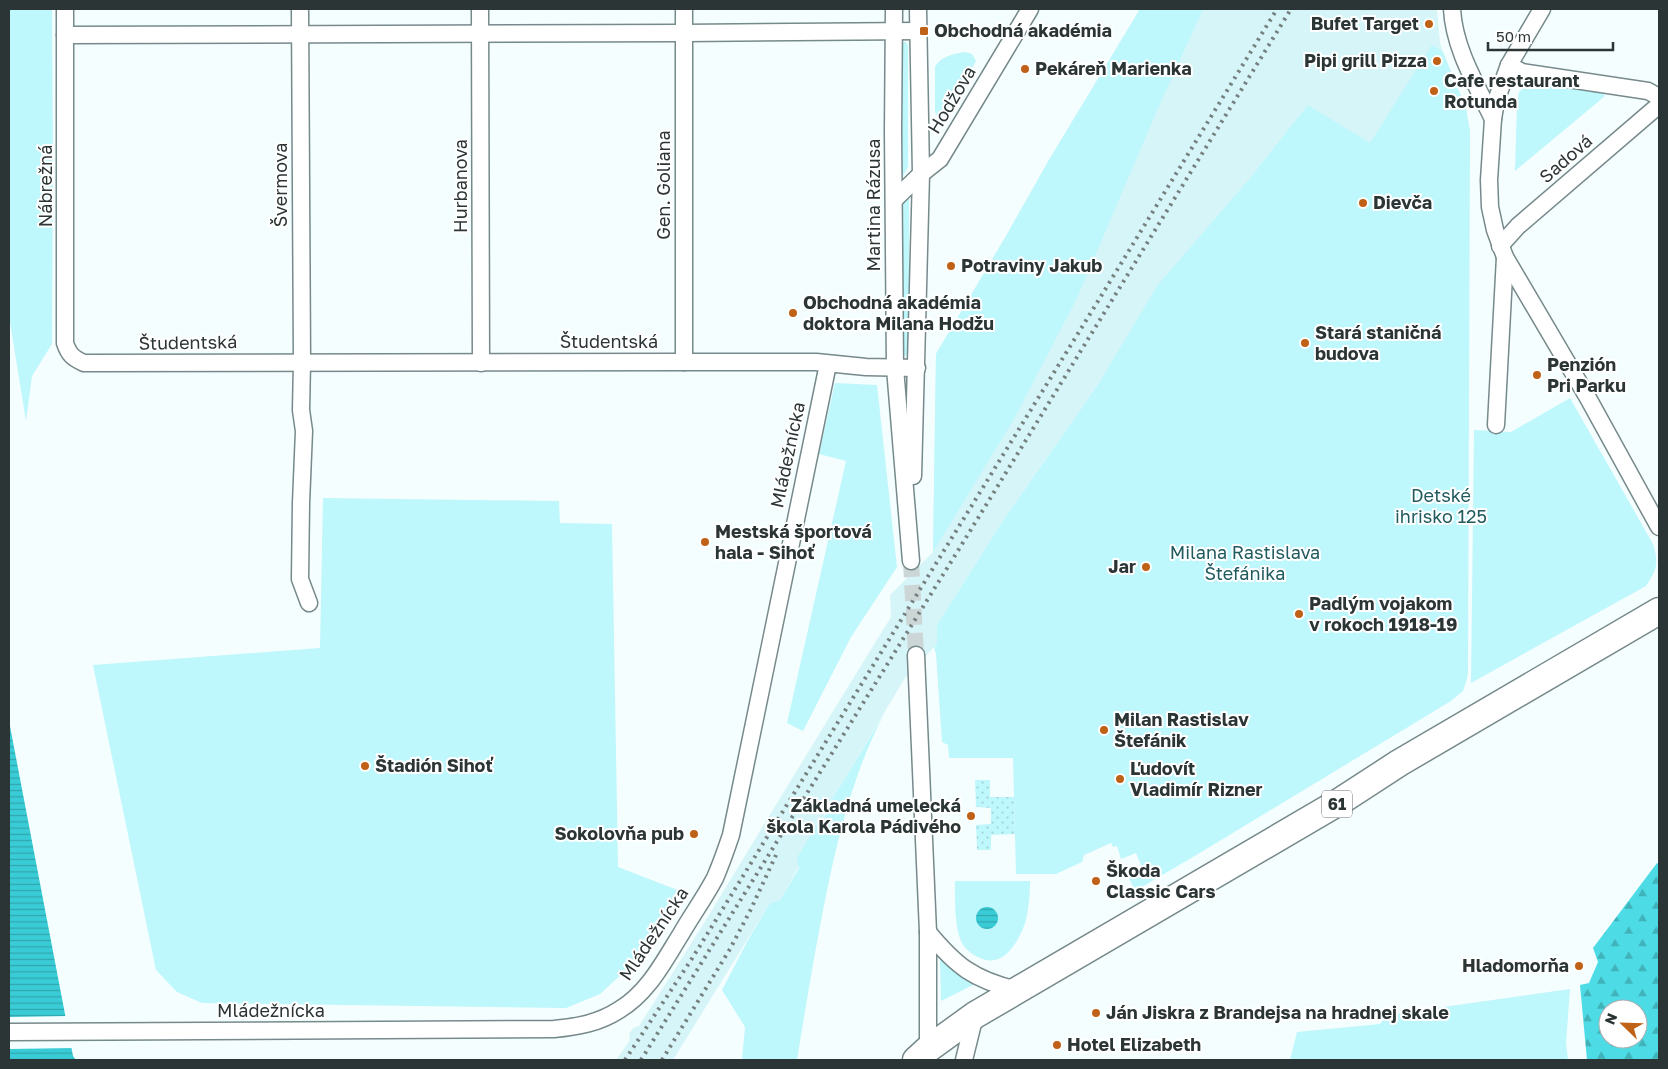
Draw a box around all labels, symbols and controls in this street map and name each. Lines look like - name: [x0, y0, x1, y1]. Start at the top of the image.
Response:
- place label: Bufet Target: [1311, 12, 1419, 34]
- marker: Bufet Target: [1423, 18, 1435, 30]
- place label: Obchodná akadémia: [934, 19, 1112, 41]
- scale bar: [1488, 20, 1613, 52]
- marker: Obchodná akadémia: [918, 25, 930, 37]
- text: 50 m: [1496, 27, 1531, 45]
- place label: Pipi grill Pizza: [1304, 49, 1427, 71]
- marker: Pipi grill Pizza: [1431, 55, 1443, 67]
- place label: Pekáreň Marienka: [1035, 57, 1192, 79]
- street label: Hodžova: [922, 62, 980, 137]
- marker: Pekáreň Marienka: [1019, 63, 1031, 75]
- place label: Cafe restaurant Rotunda: [1444, 69, 1580, 112]
- marker: Cafe restaurant Rotunda: [1428, 85, 1440, 97]
- street label: Sadová: [1534, 129, 1596, 187]
- street label: Gen. Goliana: [652, 130, 674, 240]
- street label: Hurbanova: [449, 139, 471, 233]
- street label: Martina Rázusa: [862, 139, 884, 271]
- street label: Švermova: [269, 143, 291, 227]
- street label: Nábrežná: [34, 145, 56, 227]
- place label: Dievča: [1373, 191, 1432, 213]
- marker: Dievča: [1357, 197, 1369, 209]
- place label: Potraviny Jakub: [961, 254, 1102, 276]
- marker: Potraviny Jakub: [945, 260, 957, 272]
- place label: Obchodná akadémia doktora Milana Hodžu: [803, 291, 994, 334]
- marker: Obchodná akadémia doktora Milana Hodžu: [787, 307, 799, 319]
- place label: Stará staničná budova: [1315, 321, 1441, 364]
- street label: Študentská: [139, 330, 237, 354]
- street label: Študentská: [560, 330, 658, 352]
- marker: Stará staničná budova: [1299, 337, 1311, 349]
- place label: Penzión Pri Parku: [1547, 353, 1626, 396]
- marker: Penzión Pri Parku: [1531, 369, 1543, 381]
- street label: Mládežnícka: [765, 400, 809, 510]
- park label: Detské ihrisko 125: [1395, 484, 1487, 527]
- place label: Mestská športová hala - Sihoť: [715, 520, 872, 563]
- marker: Mestská športová hala - Sihoť: [699, 536, 711, 548]
- park label: Milana Rastislava Štefánika: [1170, 541, 1320, 584]
- place label: Jar: [1108, 555, 1136, 577]
- marker: Jar: [1140, 561, 1152, 573]
- place label: Padlým vojakom v rokoch 1918-19: [1309, 592, 1458, 635]
- marker: Padlým vojakom v rokoch 1918-19: [1293, 608, 1305, 620]
- place label: Milan Rastislav Štefánik: [1114, 708, 1249, 751]
- marker: Milan Rastislav Štefánik: [1098, 724, 1110, 736]
- place label: Štadión Sihoť: [375, 754, 493, 776]
- place label: Ľudovít Vladimír Rizner: [1130, 757, 1263, 800]
- marker: Štadión Sihoť: [359, 760, 371, 772]
- marker: Ľudovít Vladimír Rizner: [1114, 773, 1126, 785]
- road number: 61: [1322, 791, 1352, 818]
- place label: Základná umelecká škola Karola Pádivého: [766, 794, 961, 837]
- marker: Základná umelecká škola Karola Pádivého: [965, 810, 977, 822]
- place label: Sokolovňa pub: [554, 822, 684, 844]
- marker: Sokolovňa pub: [688, 828, 700, 840]
- place label: Škoda Classic Cars: [1106, 859, 1216, 902]
- marker: Škoda Classic Cars: [1090, 875, 1102, 887]
- street label: Mládežnícka: [614, 883, 692, 984]
- place label: Hladomorňa: [1462, 954, 1569, 976]
- marker: Hladomorňa: [1573, 960, 1585, 972]
- street label: Mládežnícka: [217, 999, 325, 1021]
- north arrow: [1598, 999, 1648, 1049]
- place label: Ján Jiskra z Brandejsa na hradnej skale: [1106, 1001, 1449, 1023]
- marker: Ján Jiskra z Brandejsa na hradnej skale: [1090, 1007, 1102, 1019]
- text: N: [1601, 1011, 1620, 1027]
- place label: Hotel Elizabeth: [1067, 1033, 1201, 1055]
- marker: Hotel Elizabeth: [1051, 1039, 1063, 1051]

